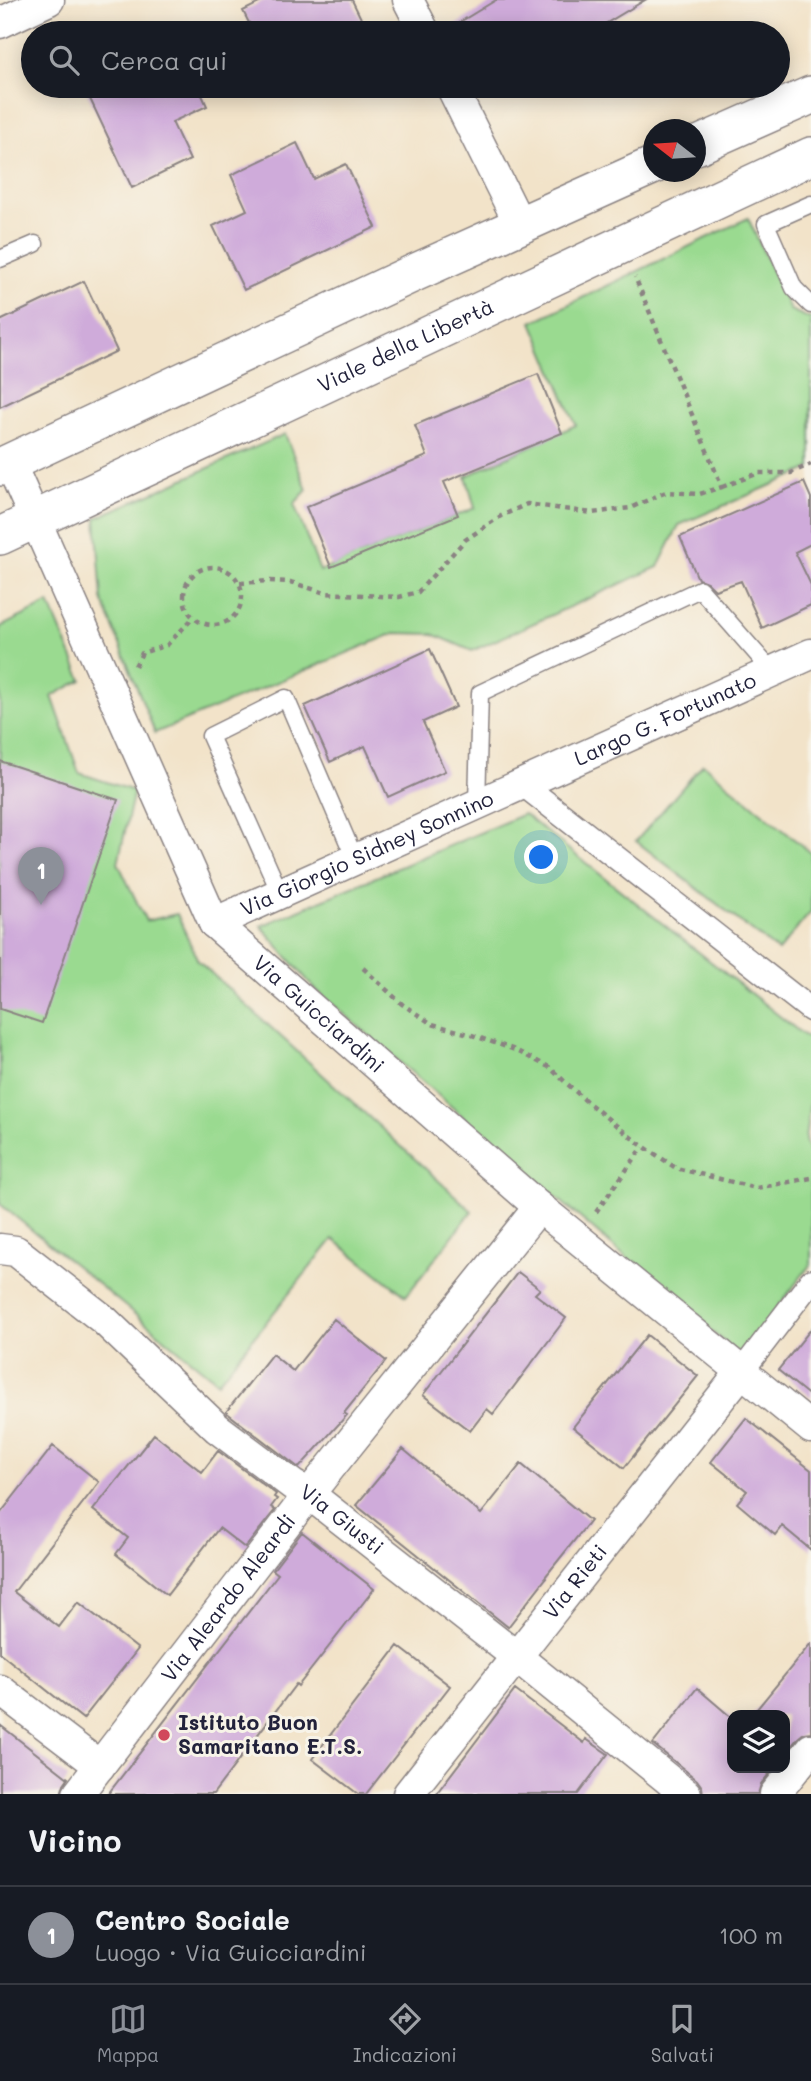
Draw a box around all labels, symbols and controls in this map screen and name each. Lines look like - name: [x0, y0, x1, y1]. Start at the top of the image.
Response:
- search box: [21, 21, 790, 98]
- icon: search: [45, 41, 83, 79]
- text: Cerca qui: [101, 43, 227, 77]
- north arrow: [643, 119, 706, 182]
- street label: Viale della Libertà: [313, 292, 497, 397]
- street label: Largo G. Fortunato: [570, 666, 760, 771]
- street label: Via Giorgio Sidney Sonnino: [236, 784, 497, 921]
- your location: [524, 840, 558, 874]
- pin: 1: [18, 847, 64, 905]
- street label: Via Guicciardini: [248, 948, 391, 1078]
- street label: Via Giusti: [296, 1477, 390, 1560]
- street label: Via Aleardo Aleardi: [154, 1508, 301, 1687]
- street label: Via Rieti: [536, 1538, 612, 1624]
- place label: Istituto Buon Samaritano E.T.S.: [178, 1708, 363, 1759]
- map controls: [727, 1710, 790, 1773]
- button: layers: [727, 1710, 790, 1773]
- marker: Istituto Buon Samaritano E.T.S.: [156, 1727, 172, 1743]
- text: Vicino: [28, 1820, 122, 1860]
- text: Centro Sociale: [95, 1903, 290, 1937]
- text: 1: [46, 1920, 56, 1950]
- text: 100 m: [719, 1920, 783, 1950]
- text: Luogo · Via Guicciardini: [95, 1937, 367, 1967]
- tab: Mappa: [97, 2000, 159, 2067]
- tab: Indicazioni: [353, 2000, 457, 2067]
- tab: Salvati: [651, 2000, 714, 2067]

